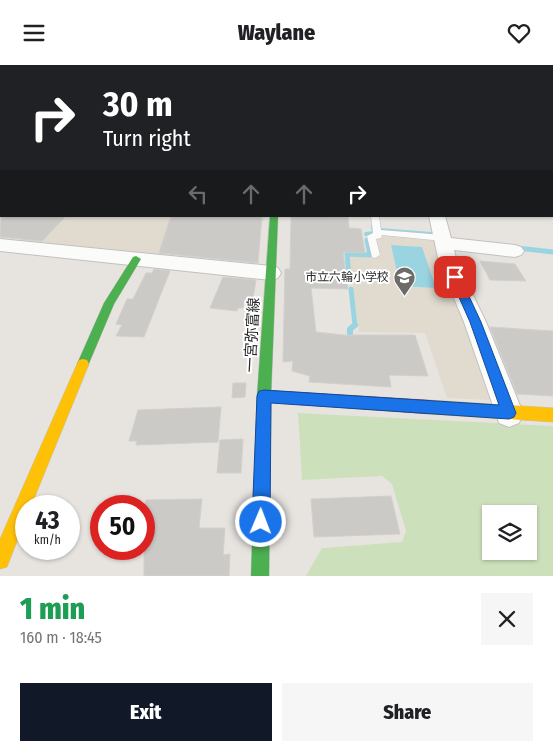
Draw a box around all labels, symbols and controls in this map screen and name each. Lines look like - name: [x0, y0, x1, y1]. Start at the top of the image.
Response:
- icon: menu: [20, 19, 48, 47]
- text: Waylane: [238, 19, 315, 46]
- icon: heart: [505, 19, 533, 47]
- text: 30 m: [103, 83, 173, 125]
- icon: right: [20, 85, 85, 150]
- text: Turn right: [103, 125, 191, 152]
- icon: left: [184, 180, 212, 208]
- icon: ahead: [237, 180, 265, 208]
- icon: ahead: [290, 180, 318, 208]
- icon: right: [343, 180, 371, 208]
- pin: [434, 256, 476, 298]
- icon: arrive: [441, 263, 469, 291]
- school or university icon: 市立六輪小学校: [393, 265, 417, 296]
- place label: 市立六輪小学校: [305, 270, 389, 284]
- street label: 一宮弥富線: [241, 297, 263, 373]
- speed limit sign: 50: [90, 495, 155, 560]
- position arrow: [234, 495, 286, 547]
- map controls: [482, 505, 537, 560]
- button: layers: [482, 505, 537, 560]
- text: 43: [35, 506, 60, 536]
- text: km/h: [34, 533, 61, 547]
- text: 1 min: [20, 591, 85, 627]
- button: close: [481, 593, 533, 645]
- text: 160 m · 18:45: [20, 628, 102, 647]
- button: Exit: [20, 683, 272, 741]
- button: Share: [282, 683, 533, 741]

